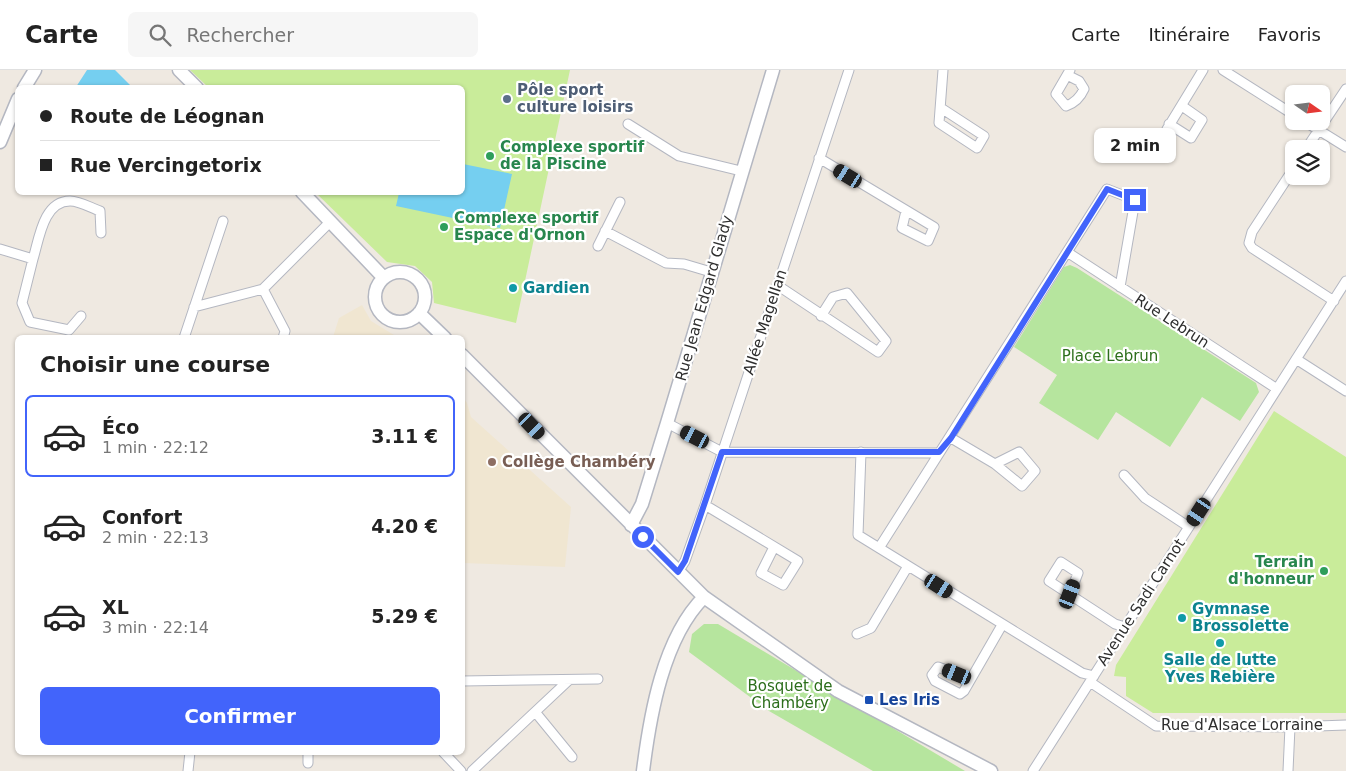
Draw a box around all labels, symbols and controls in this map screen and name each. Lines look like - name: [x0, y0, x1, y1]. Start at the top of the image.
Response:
- search box: [128, 12, 478, 57]
- text: Carte: [25, 21, 98, 49]
- icon: search: [146, 21, 174, 49]
- text: Rechercher: [186, 24, 294, 46]
- text: Carte: [1071, 24, 1120, 45]
- text: Itinéraire: [1148, 24, 1230, 45]
- text: Favoris: [1258, 24, 1321, 45]
- place label: Pôle sport culture loisirs: [517, 81, 633, 116]
- north arrow: [1285, 85, 1330, 130]
- map controls: [1285, 85, 1330, 185]
- marker: Pôle sport culture loisirs: [501, 93, 513, 105]
- text: Route de Léognan: [70, 105, 264, 127]
- callout: 2 min: [1094, 128, 1176, 162]
- text: 2 min: [1110, 136, 1160, 155]
- place label: Complexe sportif de la Piscine: [500, 138, 645, 173]
- button: layers: [1285, 140, 1330, 185]
- marker: Complexe sportif de la Piscine: [484, 150, 496, 162]
- text: Rue Vercingetorix: [70, 154, 262, 176]
- car: [831, 162, 864, 190]
- route end: [1124, 189, 1146, 211]
- place label: Complexe sportif Espace d'Ornon: [454, 209, 599, 244]
- street label: Rue Jean Edgard Glady: [672, 213, 736, 383]
- marker: Complexe sportif Espace d'Ornon: [438, 221, 450, 233]
- street label: Allée Magellan: [739, 267, 791, 377]
- place label: Gardien: [523, 279, 590, 297]
- marker: Gardien: [507, 282, 519, 294]
- street label: Rue Lebrun: [1131, 290, 1213, 352]
- park label: Place Lebrun: [1062, 347, 1158, 365]
- text: Choisir une course: [40, 352, 270, 377]
- car: [516, 410, 547, 442]
- icon: car: [42, 414, 87, 459]
- text: Éco: [102, 416, 139, 438]
- car: [678, 424, 711, 450]
- text: 3.11 €: [371, 425, 438, 447]
- text: 1 min · 22:12: [102, 438, 209, 457]
- place label: Collège Chambéry: [502, 453, 656, 471]
- marker: Collège Chambéry: [486, 456, 498, 468]
- car: [1184, 495, 1213, 529]
- icon: car: [42, 504, 87, 549]
- text: Confort: [102, 506, 182, 528]
- text: 4.20 €: [371, 515, 438, 537]
- route start: [632, 526, 654, 548]
- text: 2 min · 22:13: [102, 528, 209, 547]
- street label: Avenue Sadi Carnot: [1093, 535, 1189, 669]
- place label: Terrain d'honneur: [1228, 553, 1315, 588]
- marker: Terrain d'honneur: [1318, 565, 1330, 577]
- car: [922, 572, 955, 600]
- car: [1057, 577, 1082, 611]
- icon: car: [42, 594, 87, 639]
- text: XL: [102, 596, 129, 618]
- place label: Gymnase Brossolette: [1192, 600, 1289, 635]
- text: 5.29 €: [371, 605, 438, 627]
- marker: Gymnase Brossolette: [1176, 612, 1188, 624]
- text: 3 min · 22:14: [102, 618, 209, 637]
- marker: Salle de lutte Yves Rebière: [1214, 637, 1226, 649]
- place label: Salle de lutte Yves Rebière: [1163, 651, 1277, 686]
- car: [940, 661, 973, 687]
- park label: Bosquet de Chambéry: [748, 677, 832, 712]
- button: Confirmer: [40, 687, 440, 745]
- place label: Les Iris: [879, 691, 940, 709]
- marker: Les Iris: [863, 694, 875, 706]
- street label: Rue d'Alsace Lorraine: [1161, 716, 1323, 734]

